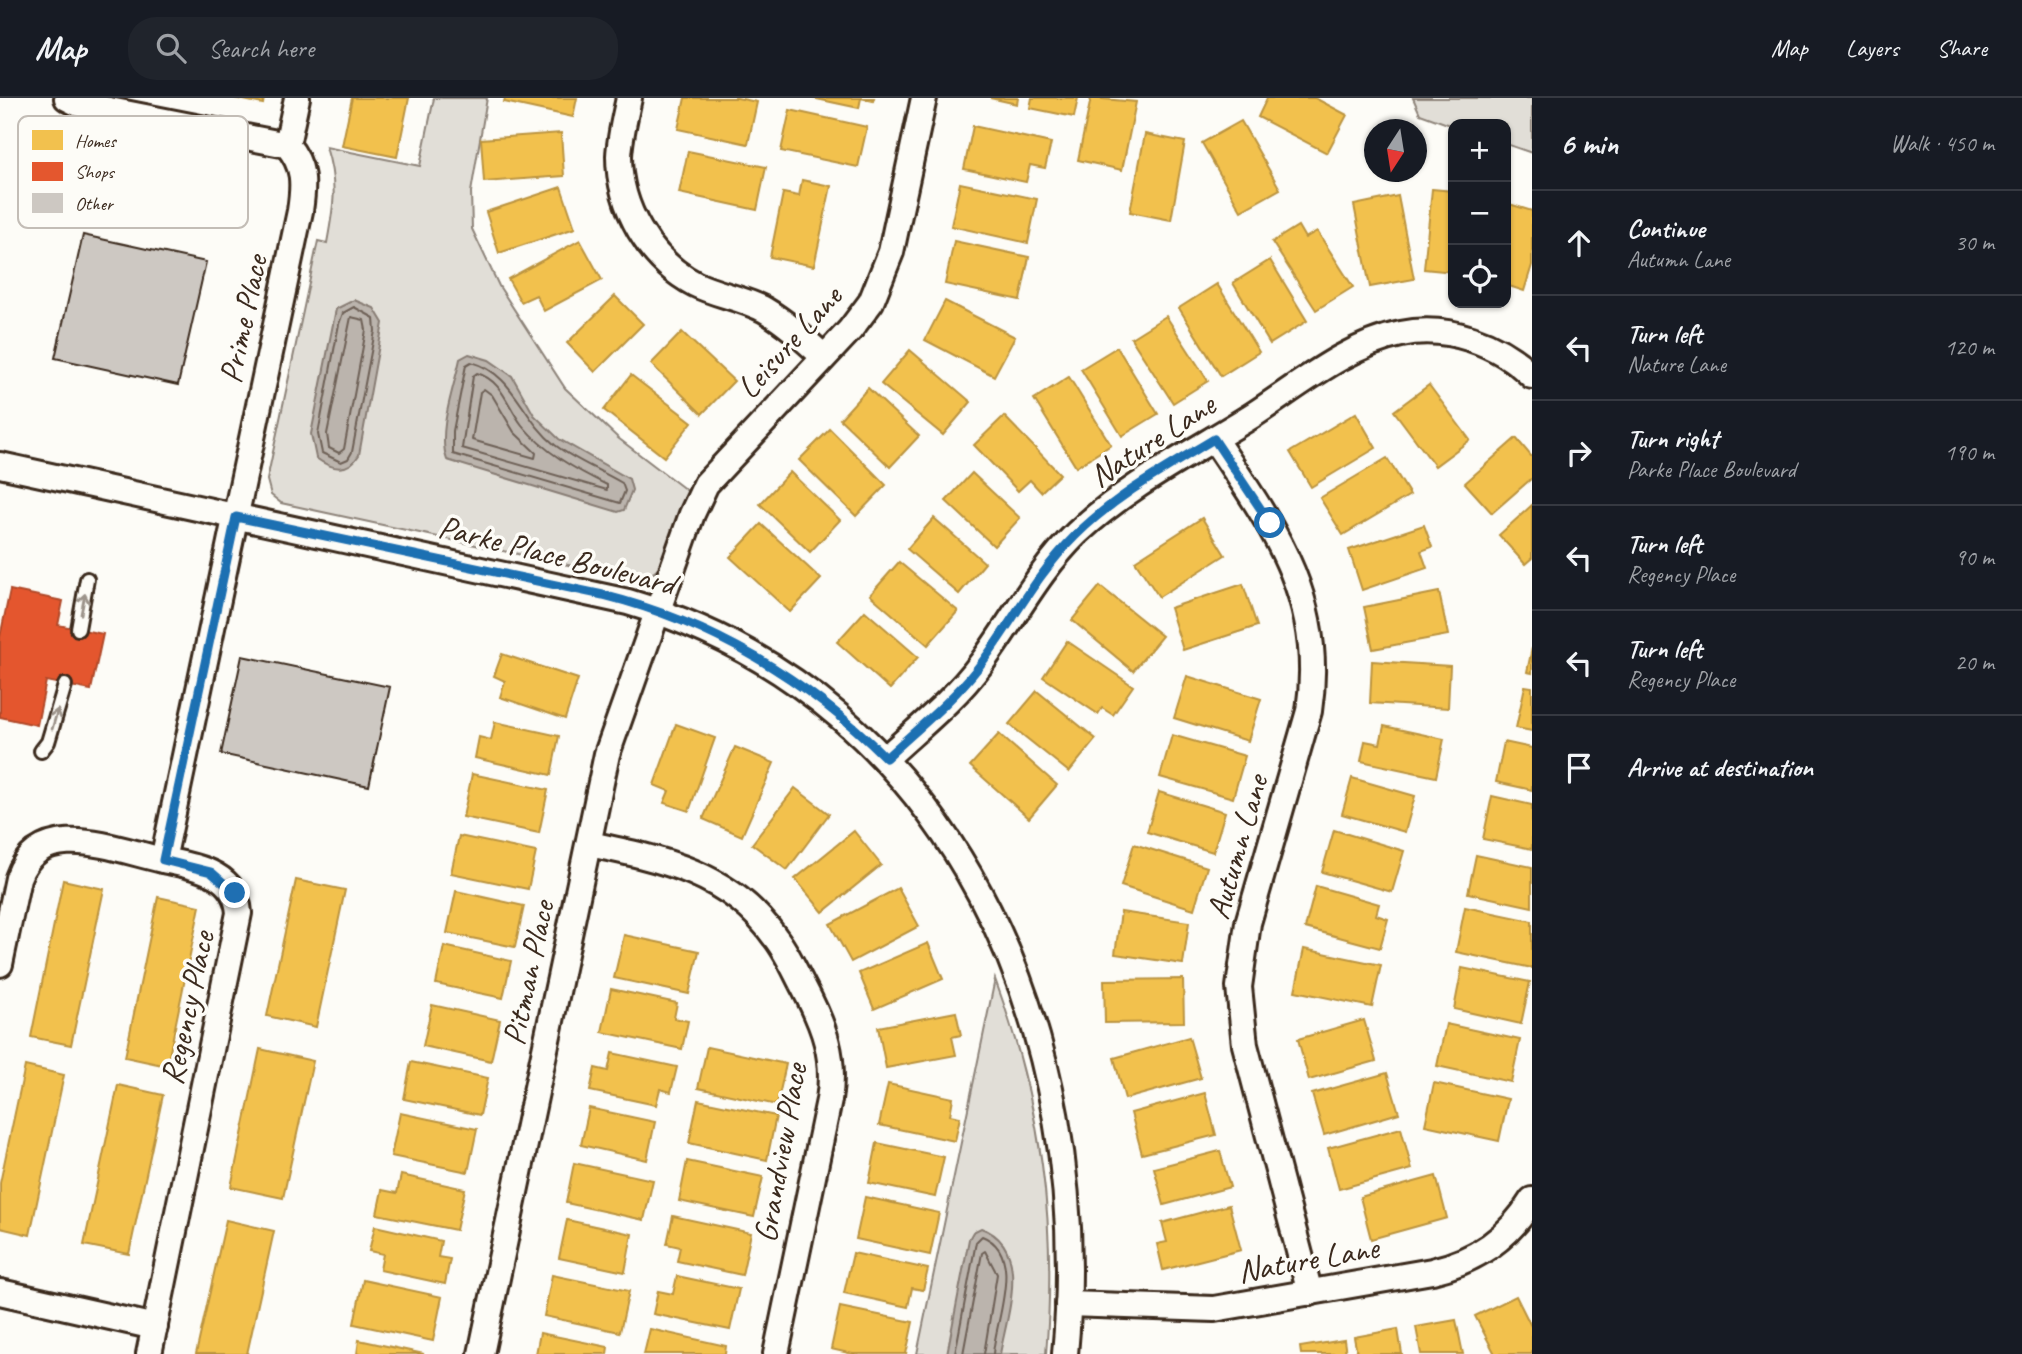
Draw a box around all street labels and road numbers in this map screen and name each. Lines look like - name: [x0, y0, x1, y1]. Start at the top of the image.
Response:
- street label: Prime Place: [209, 249, 277, 387]
- street label: Leisure Lane: [727, 275, 852, 407]
- street label: Nature Lane: [1081, 382, 1225, 496]
- street label: Parke Place Boulevard: [434, 505, 684, 606]
- street label: Autumn Lane: [1196, 768, 1278, 924]
- street label: Pitman Place: [492, 895, 564, 1049]
- street label: Regency Place: [150, 925, 224, 1088]
- street label: Grandview Place: [744, 1058, 817, 1246]
- street label: Nature Lane: [1234, 1226, 1384, 1292]

